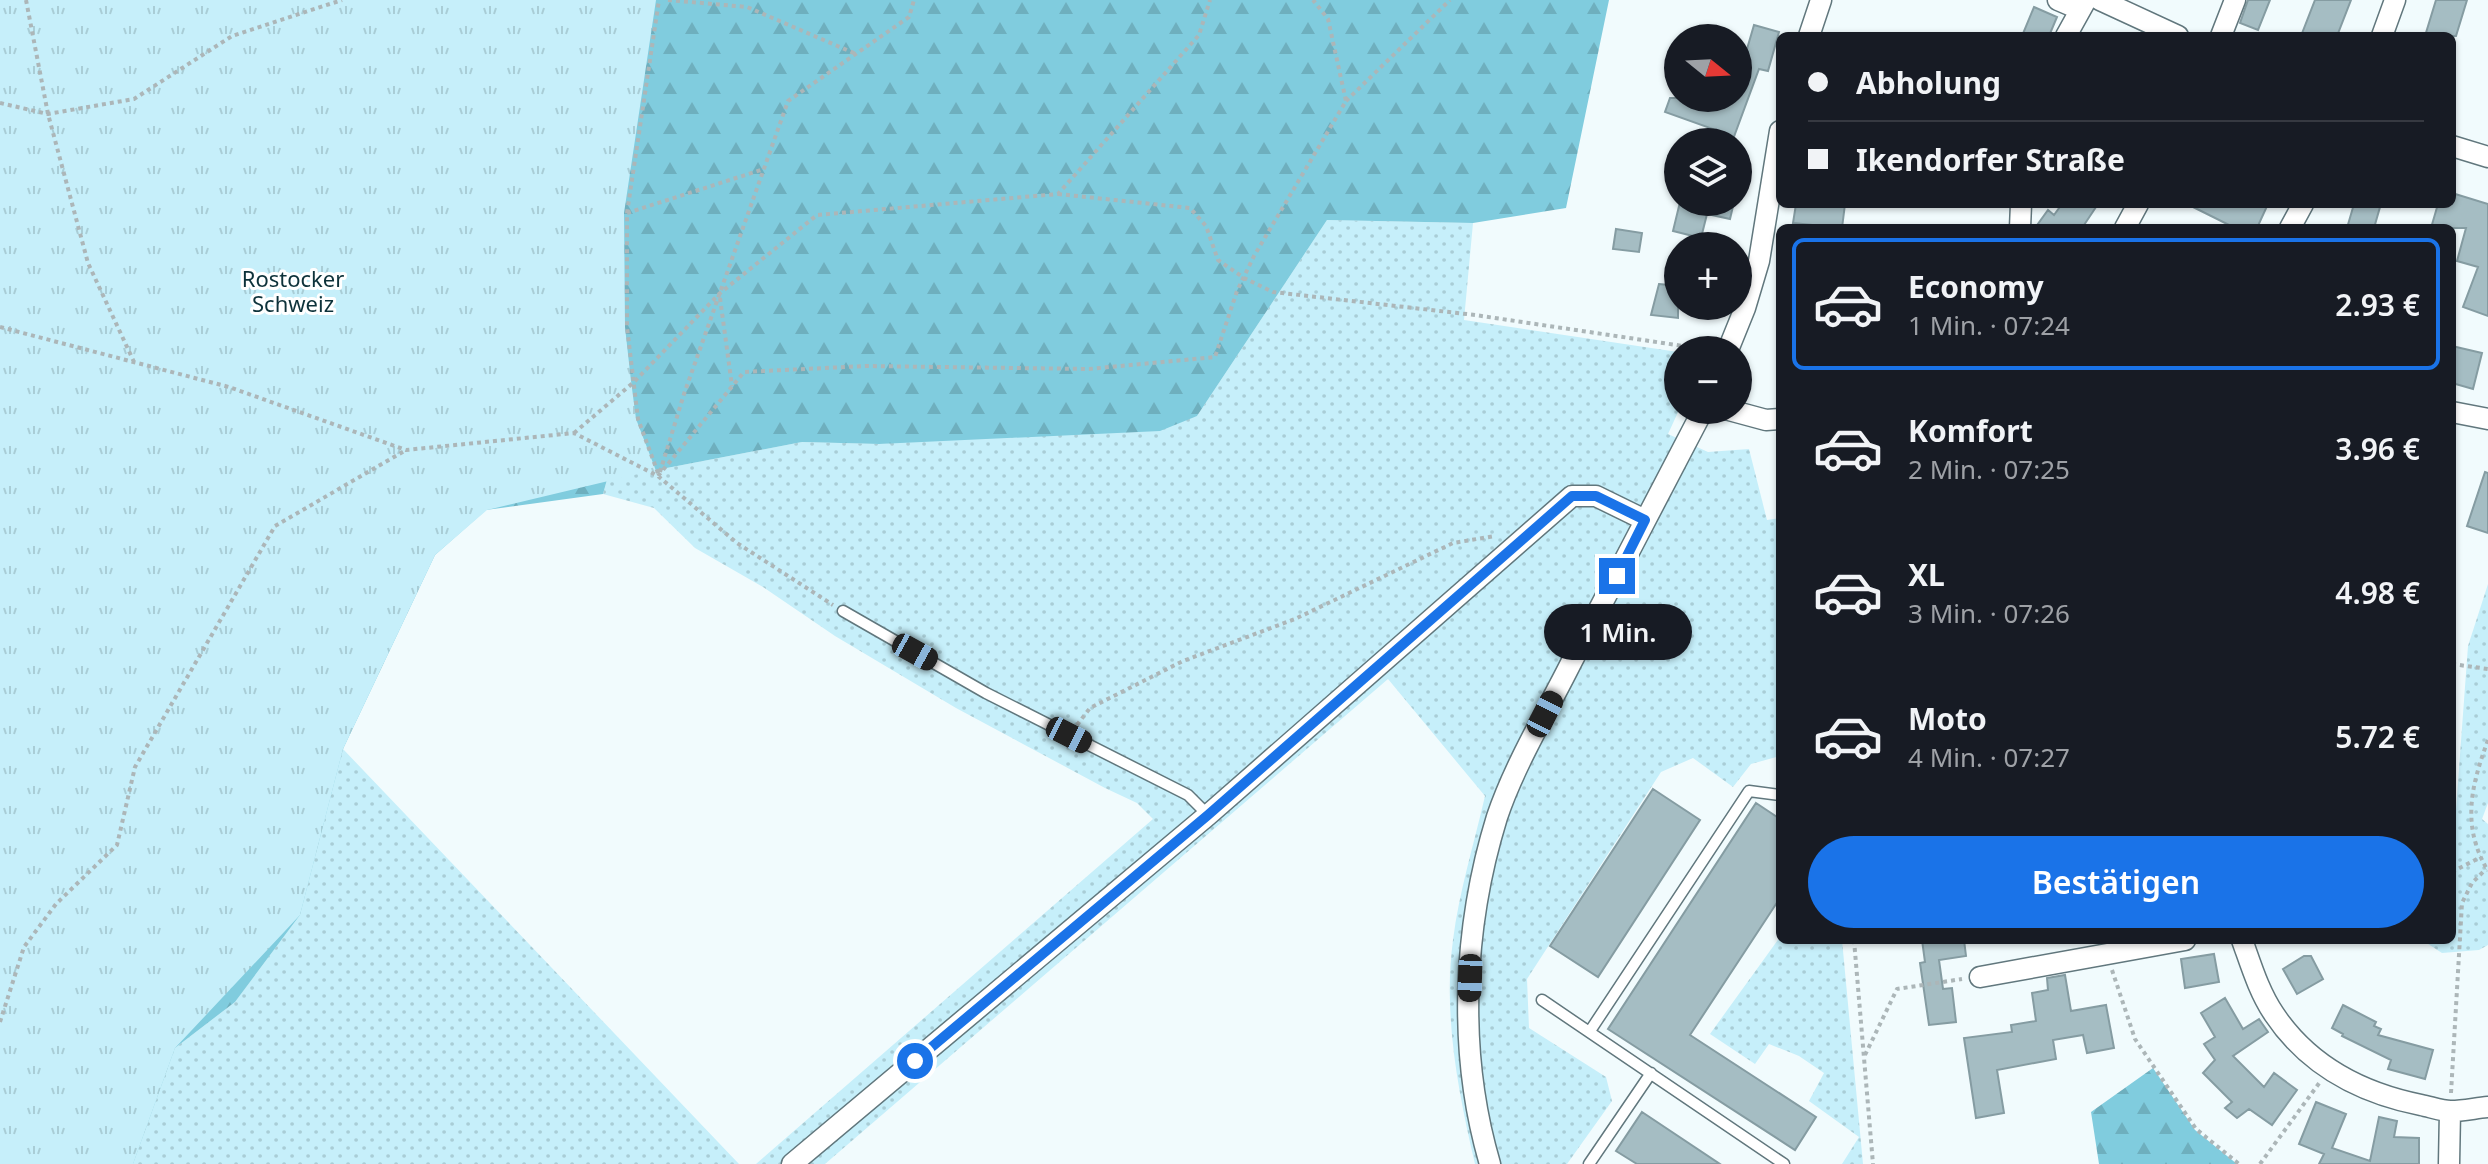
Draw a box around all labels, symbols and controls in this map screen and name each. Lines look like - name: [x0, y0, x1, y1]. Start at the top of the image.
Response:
- north arrow: [1664, 24, 1752, 112]
- map controls: [1664, 24, 1752, 424]
- text: Abholung: [1856, 62, 2001, 103]
- button: layers: [1664, 128, 1752, 216]
- text: Ikendorfer Straße: [1856, 139, 2125, 180]
- button: +: [1664, 232, 1752, 320]
- park label: Rostocker Schweiz: [242, 263, 344, 318]
- text: Economy: [1908, 266, 2044, 307]
- icon: car: [1812, 268, 1884, 340]
- text: 2.93 €: [2335, 284, 2420, 325]
- text: 1 Min. · 07:24: [1908, 307, 2070, 343]
- button: −: [1664, 336, 1752, 424]
- text: Komfort: [1908, 410, 2033, 451]
- icon: car: [1812, 412, 1884, 484]
- text: 3.96 €: [2335, 428, 2420, 469]
- text: 2 Min. · 07:25: [1908, 451, 2070, 487]
- text: XL: [1908, 554, 1945, 595]
- icon: car: [1812, 556, 1884, 628]
- route end: [1599, 558, 1635, 594]
- text: 4.98 €: [2335, 572, 2420, 613]
- text: 3 Min. · 07:26: [1908, 595, 2070, 631]
- callout: 1 Min.: [1543, 604, 1691, 660]
- text: 1 Min.: [1580, 614, 1656, 650]
- car: [888, 630, 942, 674]
- car: [1523, 687, 1567, 741]
- text: Moto: [1908, 698, 1987, 739]
- icon: car: [1812, 700, 1884, 772]
- car: [1042, 713, 1096, 757]
- text: 5.72 €: [2335, 716, 2420, 757]
- text: 4 Min. · 07:27: [1908, 739, 2070, 775]
- button: Bestätigen: [1808, 836, 2424, 928]
- car: [1457, 954, 1483, 1002]
- route start: [897, 1043, 933, 1079]

